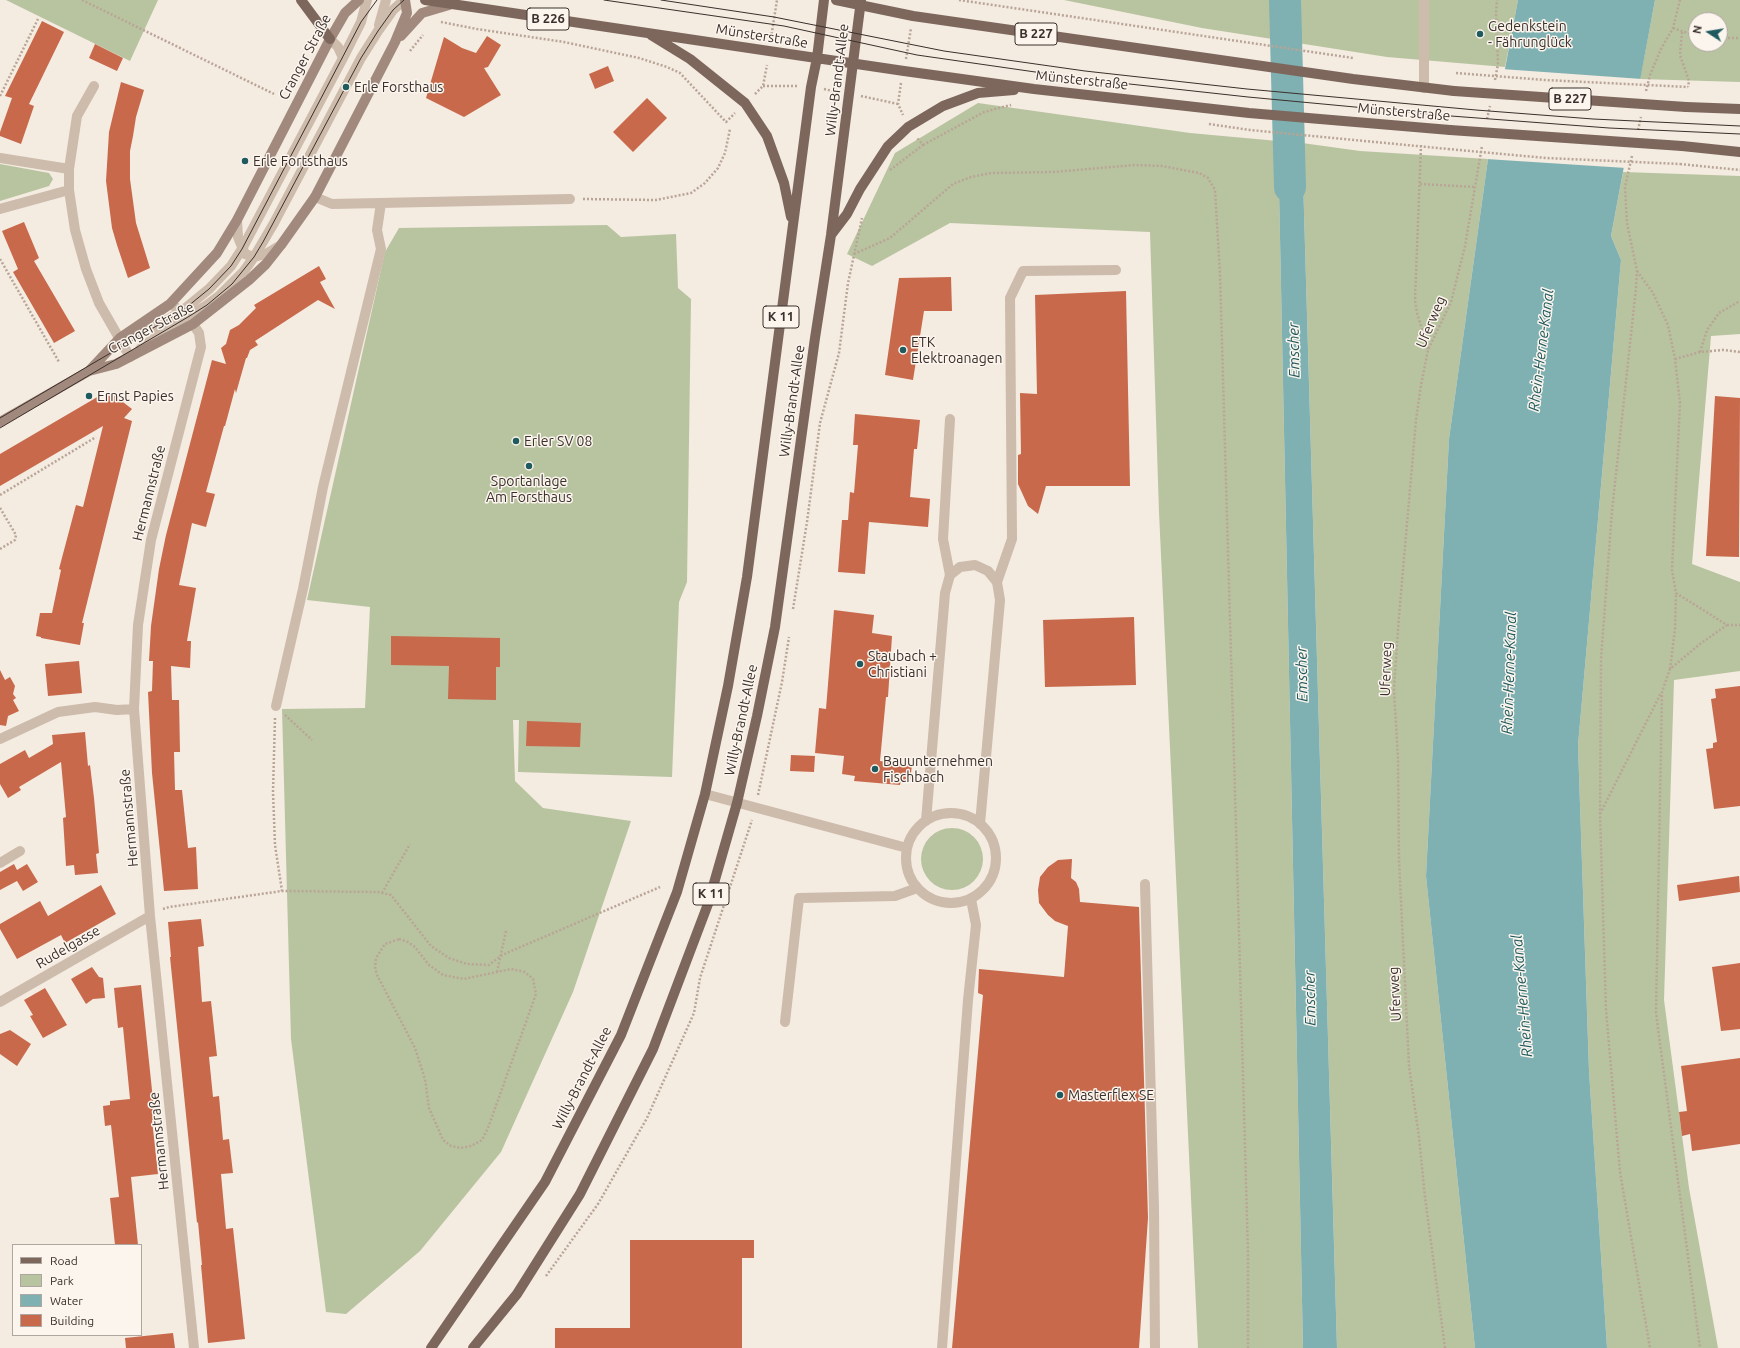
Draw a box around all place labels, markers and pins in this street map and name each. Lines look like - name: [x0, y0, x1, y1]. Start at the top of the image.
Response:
- place label: Gedenkstein - Fährunglück: [1488, 18, 1572, 50]
- marker: Gedenkstein - Fährunglück: [1475, 29, 1485, 39]
- place label: Erle Forsthaus: [354, 79, 443, 95]
- marker: Erle Forsthaus: [341, 82, 351, 92]
- place label: Erle Fortsthaus: [253, 153, 348, 169]
- marker: Erle Fortsthaus: [240, 156, 250, 166]
- place label: ETK Elektroanagen: [911, 334, 1002, 366]
- marker: ETK Elektroanagen: [898, 345, 908, 355]
- place label: Ernst Papies: [97, 388, 174, 404]
- marker: Ernst Papies: [84, 391, 94, 401]
- place label: Erler SV 08: [524, 433, 592, 449]
- marker: Erler SV 08: [511, 436, 521, 446]
- marker: Sportanlage Am Forsthaus: [524, 461, 534, 471]
- place label: Sportanlage Am Forsthaus: [486, 473, 572, 506]
- place label: Staubach + Christiani: [868, 648, 937, 680]
- marker: Staubach + Christiani: [855, 659, 865, 669]
- place label: Bauunternehmen Fischbach: [883, 753, 993, 786]
- marker: Bauunternehmen Fischbach: [870, 764, 880, 774]
- place label: Masterflex SE: [1068, 1087, 1154, 1103]
- marker: Masterflex SE: [1055, 1090, 1065, 1100]

